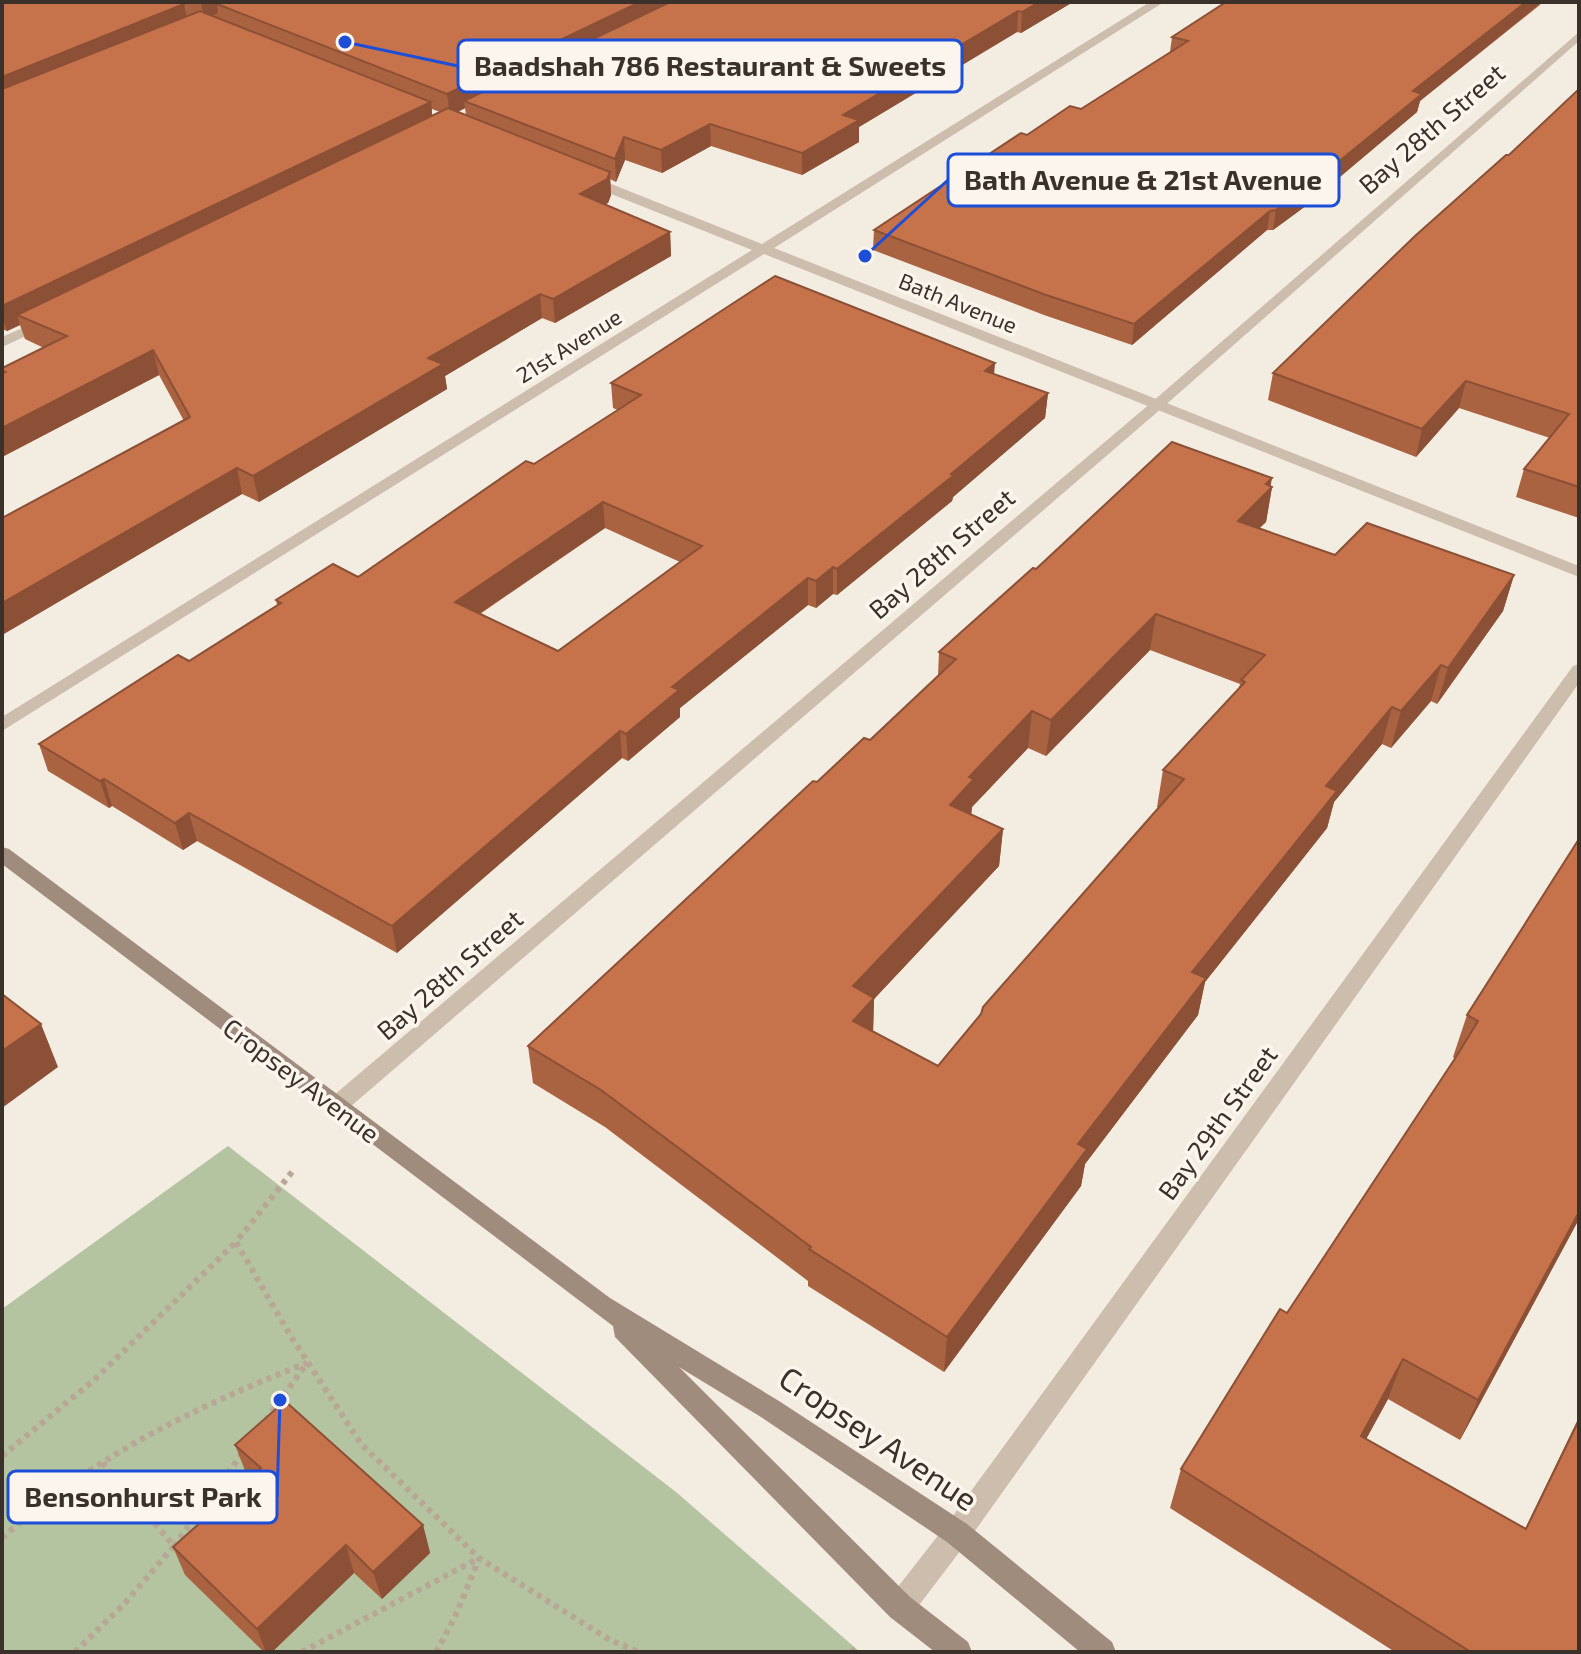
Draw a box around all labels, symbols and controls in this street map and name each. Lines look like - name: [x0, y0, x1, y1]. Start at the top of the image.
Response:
- callout: Baadshah 786 Restaurant & Sweets: [458, 40, 962, 92]
- text: Baadshah 786 Restaurant & Sweets: [474, 48, 946, 82]
- street label: Bay 28th Street: [1352, 56, 1510, 200]
- callout: Bath Avenue & 21st Avenue: [948, 154, 1339, 206]
- text: Bath Avenue & 21st Avenue: [964, 162, 1322, 196]
- street label: Bath Avenue: [896, 267, 1021, 338]
- street label: 21st Avenue: [511, 303, 626, 388]
- street label: Bay 28th Street: [862, 481, 1020, 625]
- street label: Bay 28th Street: [370, 902, 528, 1046]
- street label: Cropsey Avenue: [218, 1011, 386, 1149]
- street label: Bay 29th Street: [1151, 1039, 1283, 1205]
- street label: Cropsey Avenue: [773, 1357, 985, 1518]
- callout: Bensonhurst Park: [8, 1471, 277, 1523]
- text: Bensonhurst Park: [24, 1479, 262, 1513]

